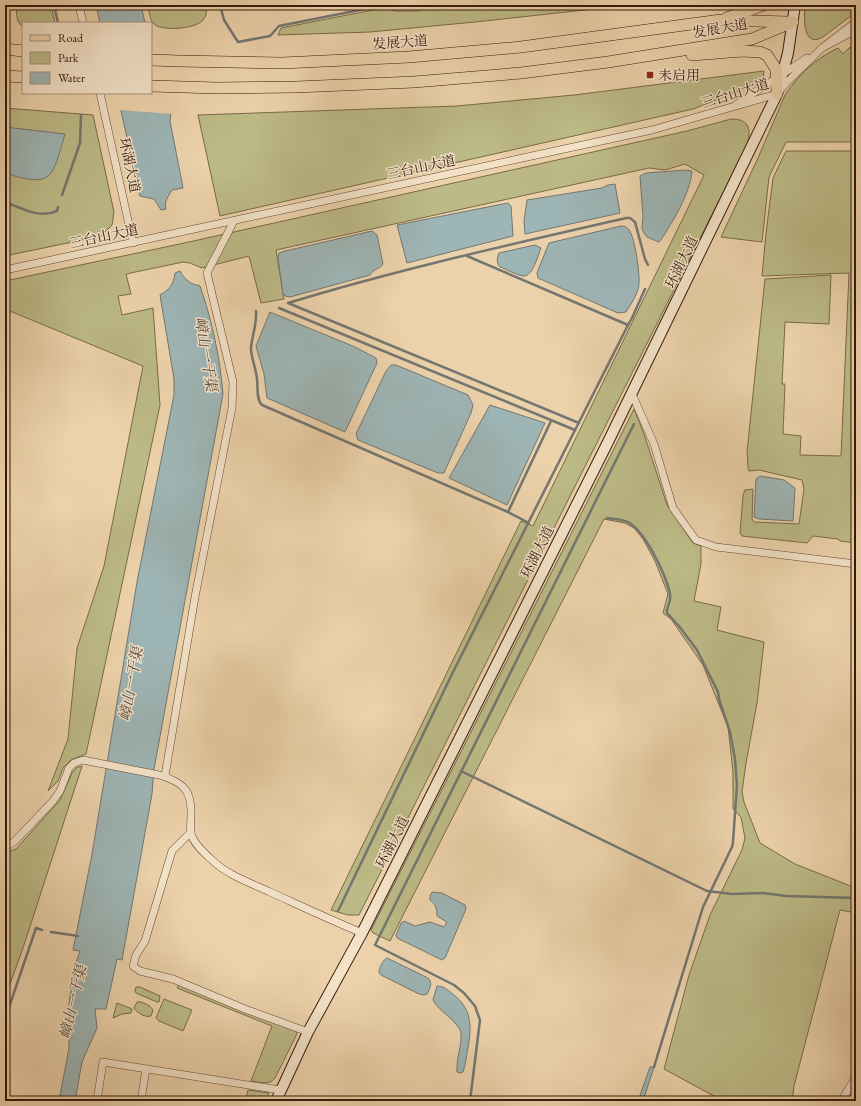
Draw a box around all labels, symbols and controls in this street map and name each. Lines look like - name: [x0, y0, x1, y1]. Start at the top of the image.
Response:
- street label: 发展大道: [691, 14, 749, 42]
- legend: [22, 22, 152, 94]
- text: Road: [58, 30, 84, 46]
- street label: 发展大道: [371, 31, 429, 53]
- text: Park: [58, 50, 79, 66]
- place label: 未启用: [658, 66, 700, 84]
- text: Water: [58, 70, 85, 86]
- marker: 未启用: [645, 70, 655, 80]
- street label: 三台山大道: [699, 74, 771, 112]
- street label: 环湖大道: [115, 136, 145, 194]
- street label: 三台山大道: [385, 151, 457, 183]
- street label: 三台山大道: [68, 220, 140, 252]
- street label: 环湖大道: [661, 233, 701, 291]
- water label: 嶂山一干渠: [191, 315, 222, 394]
- street label: 环湖大道: [516, 523, 558, 581]
- water label: 嶂山一干渠: [115, 643, 147, 723]
- street label: 环湖大道: [371, 813, 413, 871]
- water label: 嶂山一干渠: [55, 961, 91, 1041]

